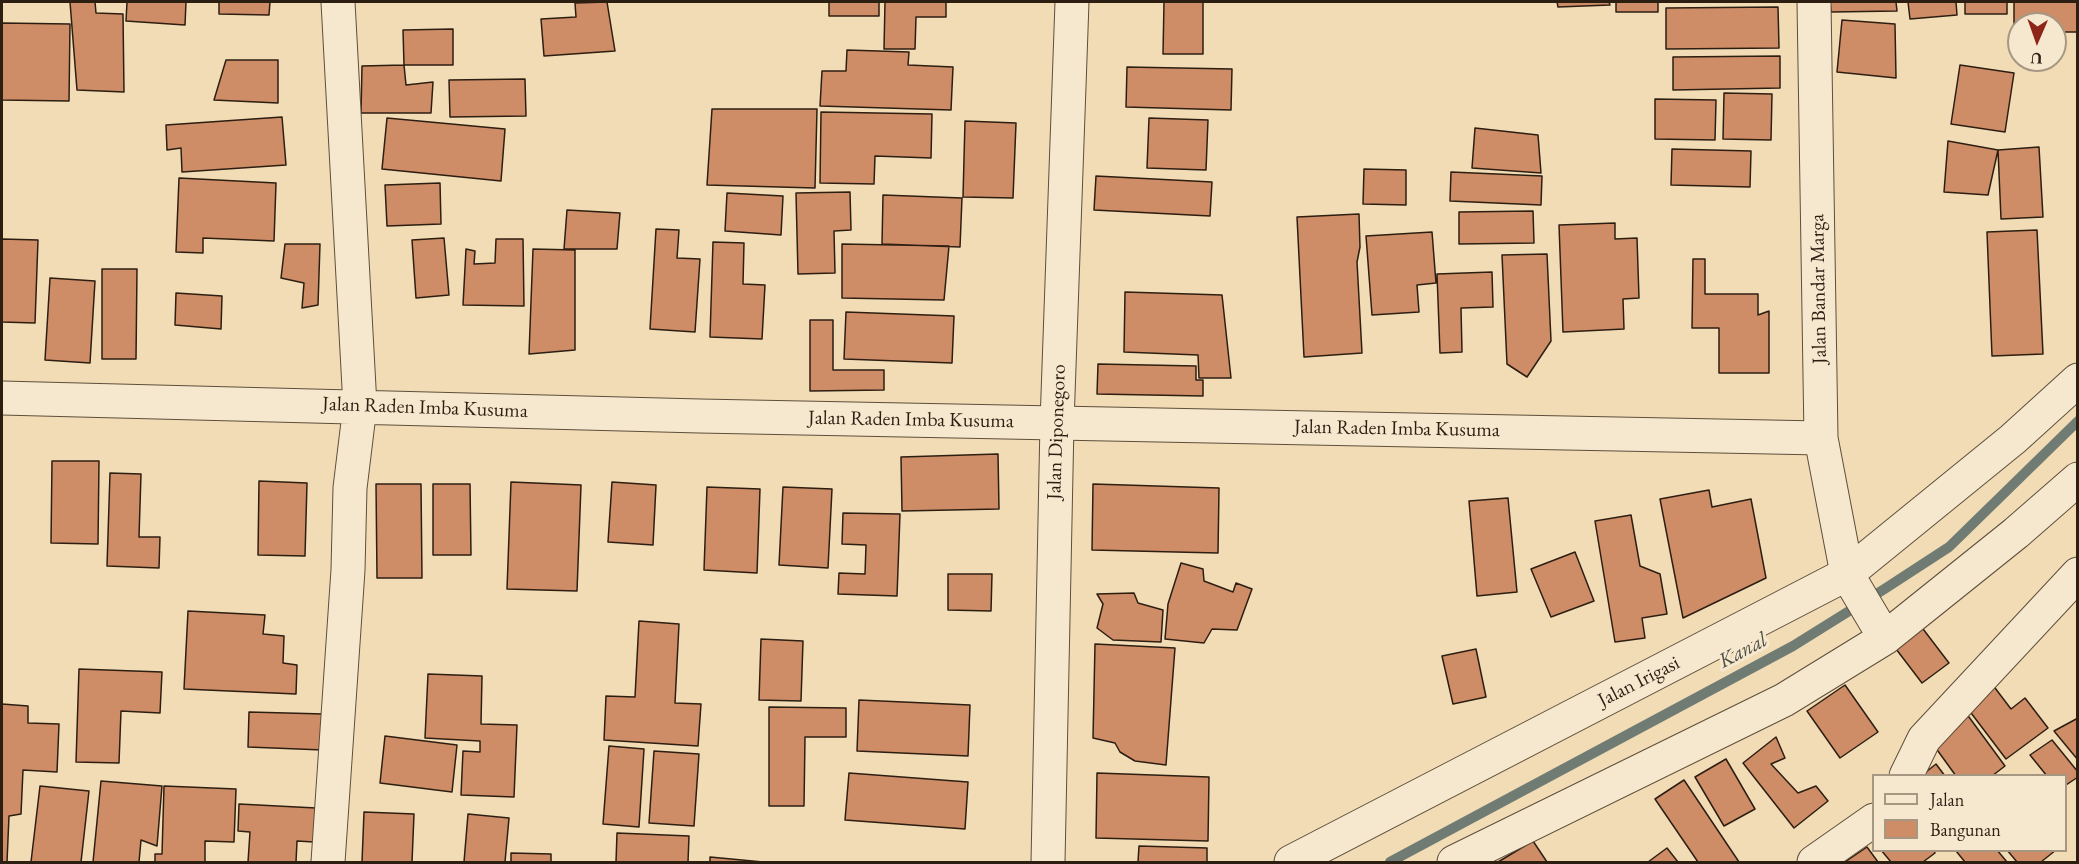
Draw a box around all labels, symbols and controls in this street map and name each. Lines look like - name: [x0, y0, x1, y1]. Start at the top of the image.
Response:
- north arrow: [2007, 12, 2067, 72]
- text: U: [2030, 48, 2043, 69]
- street label: Jalan Bandar Marga: [1806, 214, 1832, 364]
- street label: Jalan Diponegoro: [1043, 364, 1071, 500]
- street label: Jalan Raden Imba Kusuma: [322, 392, 528, 424]
- street label: Jalan Raden Imba Kusuma: [808, 406, 1014, 434]
- street label: Jalan Raden Imba Kusuma: [1294, 415, 1500, 443]
- water label: Kanal: [1714, 628, 1772, 674]
- street label: Jalan Irigasi: [1594, 651, 1684, 713]
- legend: [1872, 774, 2067, 852]
- text: Jalan: [1930, 788, 1964, 811]
- text: Bangunan: [1930, 818, 2001, 841]

